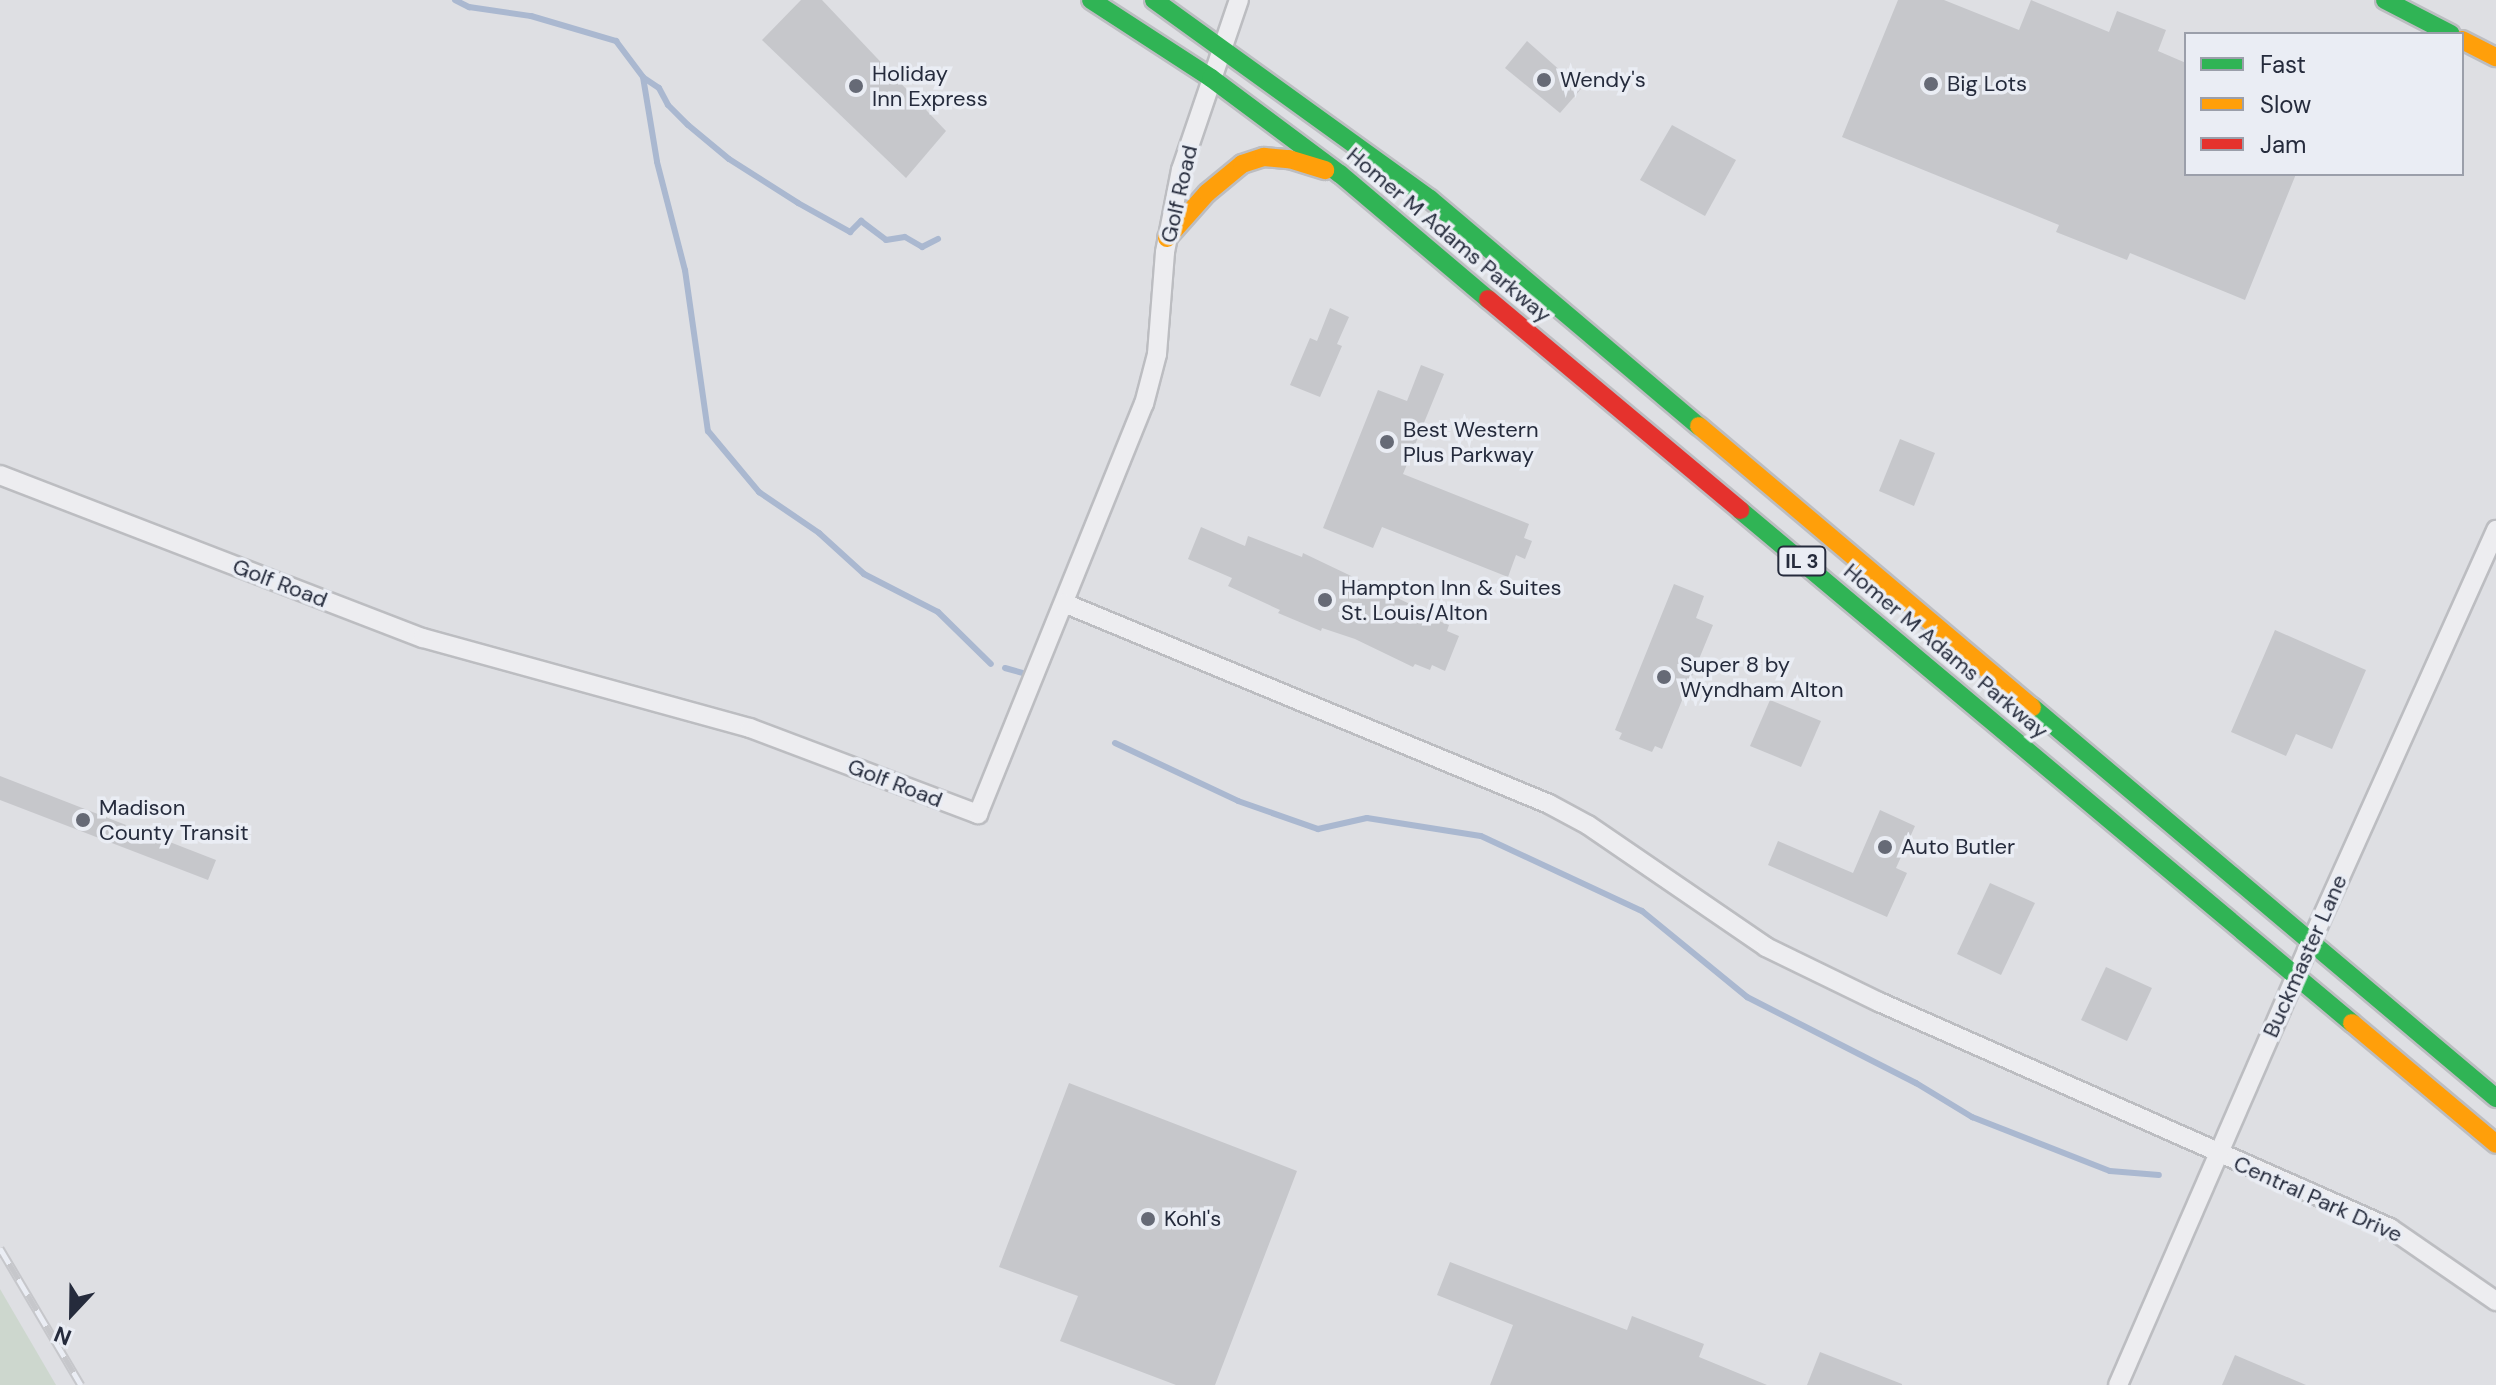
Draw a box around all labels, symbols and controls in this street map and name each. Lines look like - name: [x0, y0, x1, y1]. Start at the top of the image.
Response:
- legend: [2184, 32, 2464, 176]
- text: Fast: [2260, 49, 2306, 80]
- place label: Holiday Inn Express: [872, 60, 988, 112]
- place label: Wendy's: [1560, 67, 1646, 93]
- marker: Wendy's: [1535, 71, 1553, 89]
- place label: Big Lots: [1947, 71, 2027, 97]
- marker: Big Lots: [1922, 75, 1940, 93]
- marker: Holiday Inn Express: [847, 77, 865, 95]
- text: Slow: [2260, 89, 2311, 120]
- text: Jam: [2260, 129, 2306, 160]
- street label: Homer M Adams Parkway: [1342, 142, 1556, 328]
- street label: Golf Road: [1155, 143, 1203, 245]
- place label: Best Western Plus Parkway: [1403, 416, 1539, 468]
- marker: Best Western Plus Parkway: [1378, 433, 1396, 451]
- road number: IL 3: [1776, 545, 1828, 577]
- street label: Golf Road: [229, 553, 331, 613]
- street label: Homer M Adams Parkway: [1839, 558, 2053, 744]
- place label: Hampton Inn & Suites St. Louis/Alton: [1341, 574, 1561, 626]
- marker: Hampton Inn & Suites St. Louis/Alton: [1316, 591, 1334, 609]
- place label: Super 8 by Wyndham Alton: [1680, 651, 1844, 702]
- marker: Super 8 by Wyndham Alton: [1655, 668, 1673, 686]
- street label: Golf Road: [844, 753, 946, 813]
- place label: Madison County Transit: [99, 794, 249, 846]
- marker: Madison County Transit: [74, 811, 92, 829]
- place label: Auto Butler: [1901, 834, 2015, 860]
- marker: Auto Butler: [1876, 838, 1894, 856]
- street label: Buckmaster Lane: [2257, 871, 2353, 1041]
- street label: Central Park Drive: [2230, 1150, 2406, 1248]
- place label: Kohl's: [1164, 1206, 1221, 1232]
- marker: Kohl's: [1139, 1210, 1157, 1228]
- north arrow: [32, 1273, 112, 1353]
- text: N: [50, 1319, 76, 1352]

